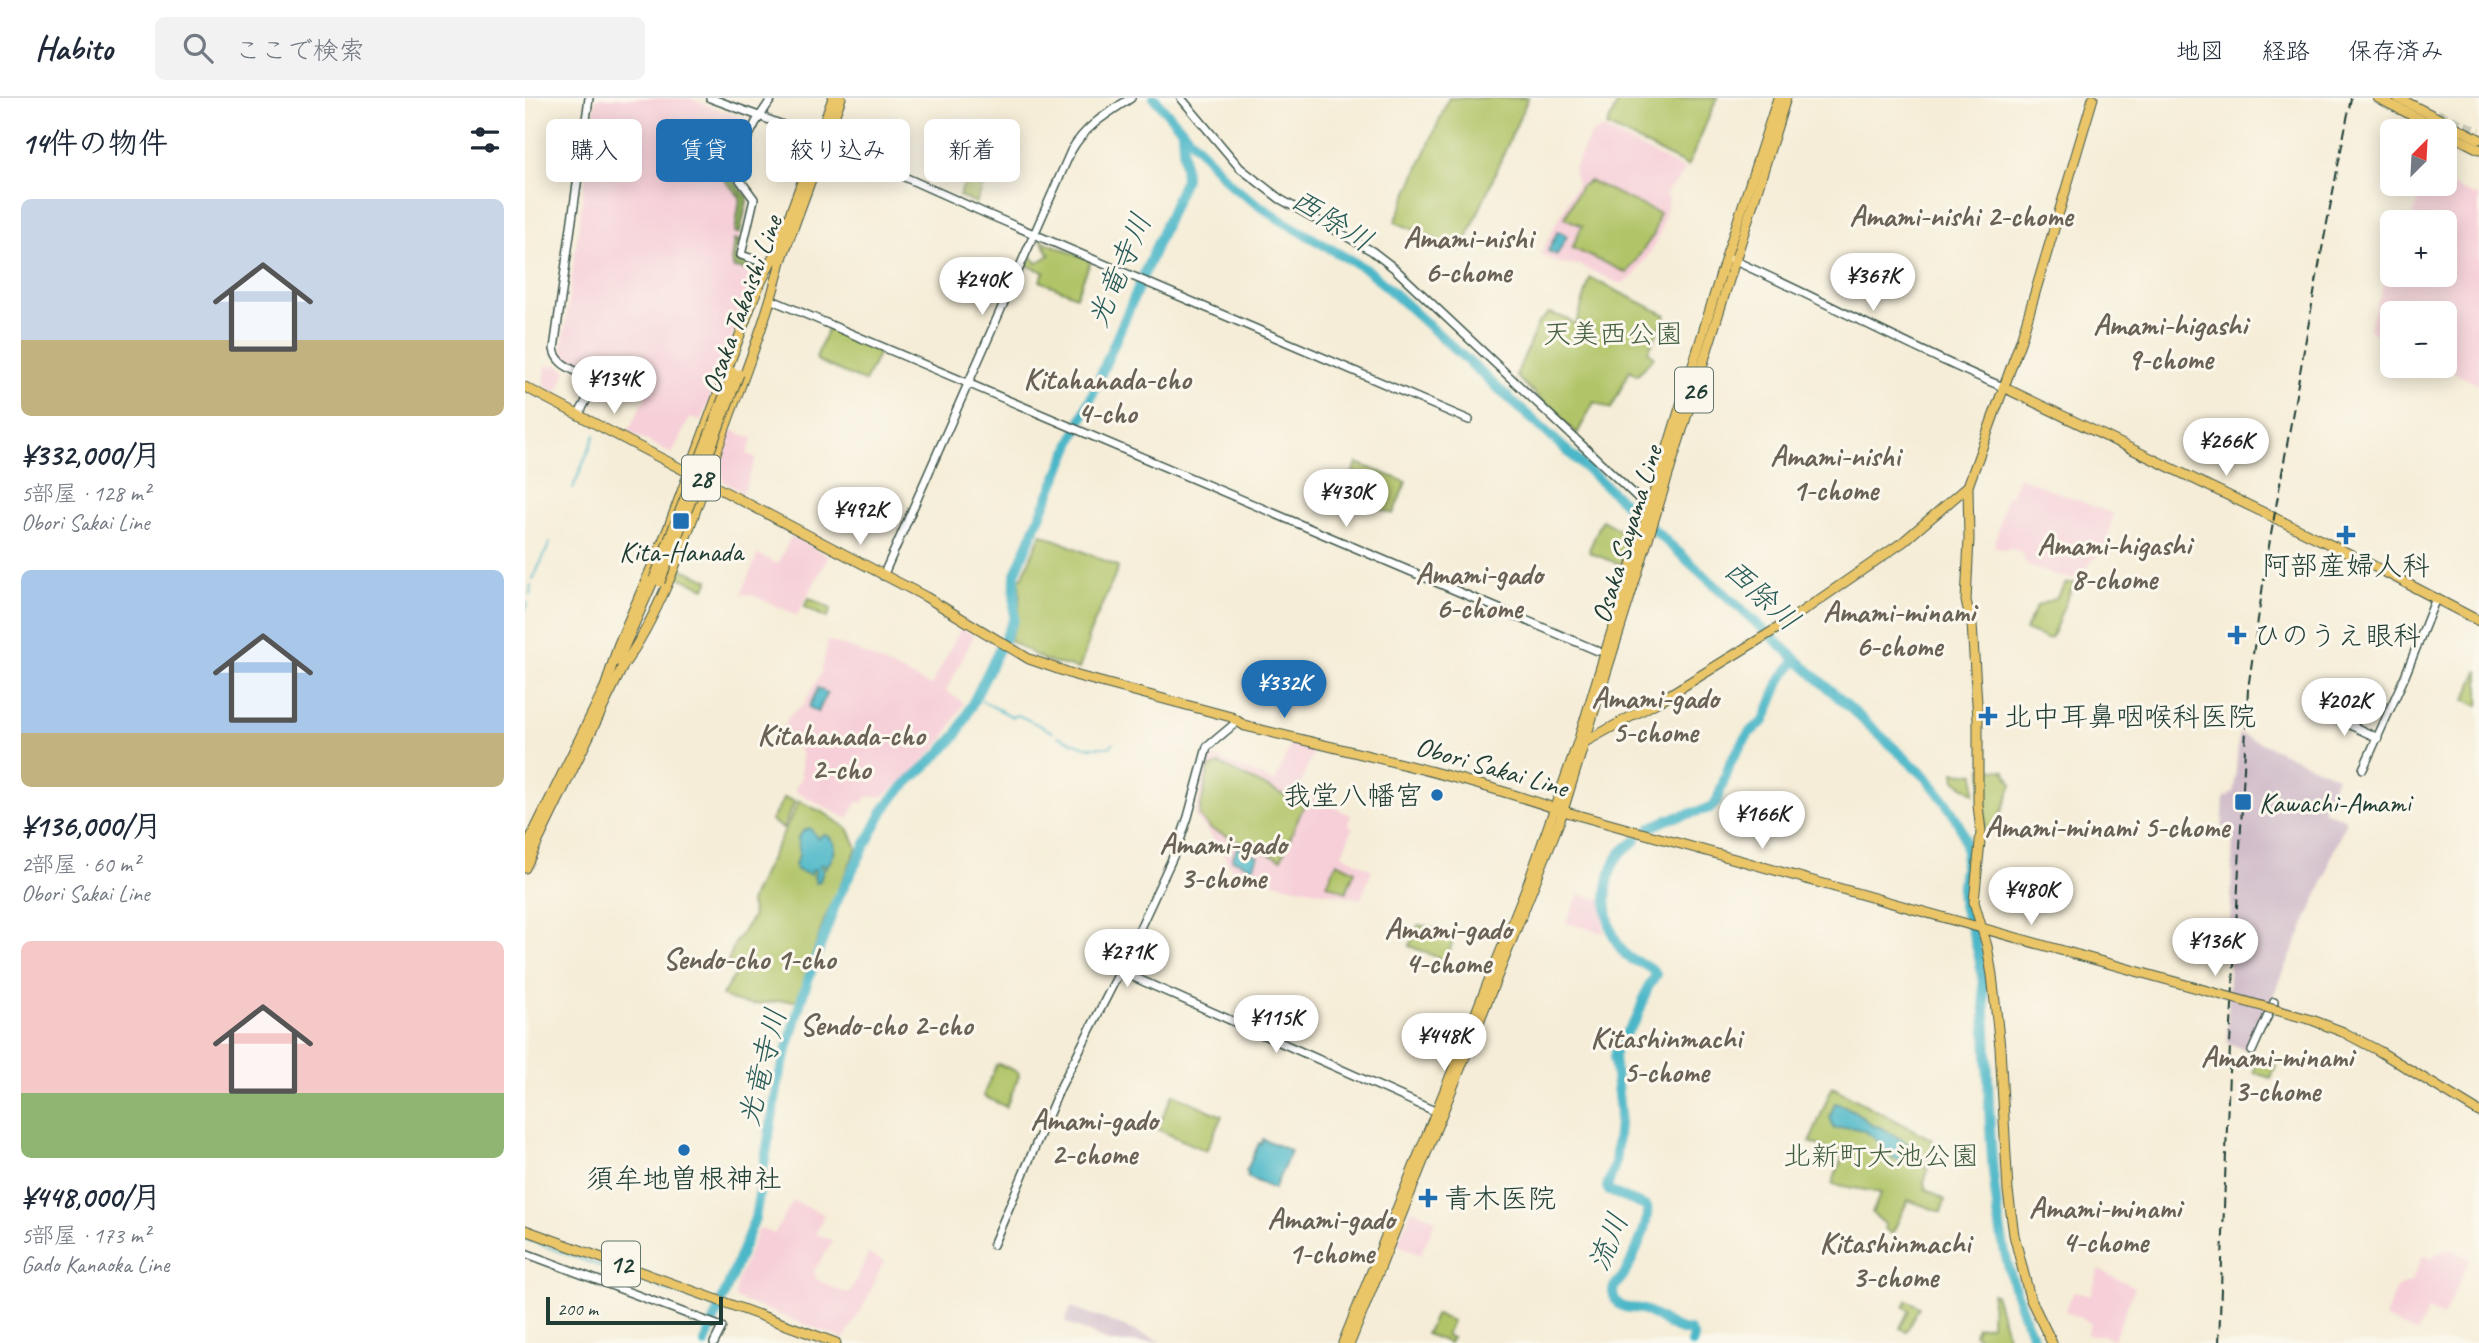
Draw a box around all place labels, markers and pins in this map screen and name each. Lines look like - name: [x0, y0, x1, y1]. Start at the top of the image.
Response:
- pin: ¥367K: [1824, 254, 1922, 313]
- pin: ¥240K: [933, 258, 1031, 317]
- pin: ¥134K: [565, 356, 663, 416]
- pin: ¥266K: [2177, 418, 2275, 478]
- pin: ¥430K: [1297, 470, 1395, 529]
- pin: ¥492K: [811, 488, 909, 547]
- marker: Kita-Hanada: [671, 511, 691, 531]
- marker: 阿部産婦人科: [2336, 525, 2356, 545]
- place label: Kita-Hanada: [619, 534, 745, 569]
- place label: 阿部産婦人科: [2262, 548, 2430, 583]
- place label: ひのうえ眼科: [2253, 618, 2421, 653]
- marker: ひのうえ眼科: [2227, 625, 2247, 645]
- pin: ¥332K: [1235, 660, 1333, 720]
- pin: ¥202K: [2295, 678, 2393, 738]
- place label: 北中耳鼻咽喉科医院: [2004, 699, 2256, 734]
- marker: 北中耳鼻咽喉科医院: [1978, 706, 1998, 726]
- place label: 我堂八幡宮: [1283, 778, 1423, 813]
- place label: Kawachi-Amami: [2259, 785, 2414, 820]
- marker: 我堂八幡宮: [1429, 787, 1445, 803]
- pin: ¥166K: [1713, 792, 1811, 851]
- marker: Kawachi-Amami: [2233, 792, 2253, 812]
- pin: ¥480K: [1982, 868, 2080, 927]
- pin: ¥136K: [2166, 918, 2264, 978]
- pin: ¥271K: [1078, 930, 1176, 989]
- pin: ¥115K: [1227, 996, 1325, 1055]
- pin: ¥448K: [1395, 1014, 1493, 1073]
- marker: 須牟地曽根神社: [676, 1142, 692, 1158]
- place label: 須牟地曽根神社: [586, 1161, 782, 1196]
- place label: 青木医院: [1444, 1181, 1556, 1216]
- marker: 青木医院: [1418, 1188, 1438, 1208]

